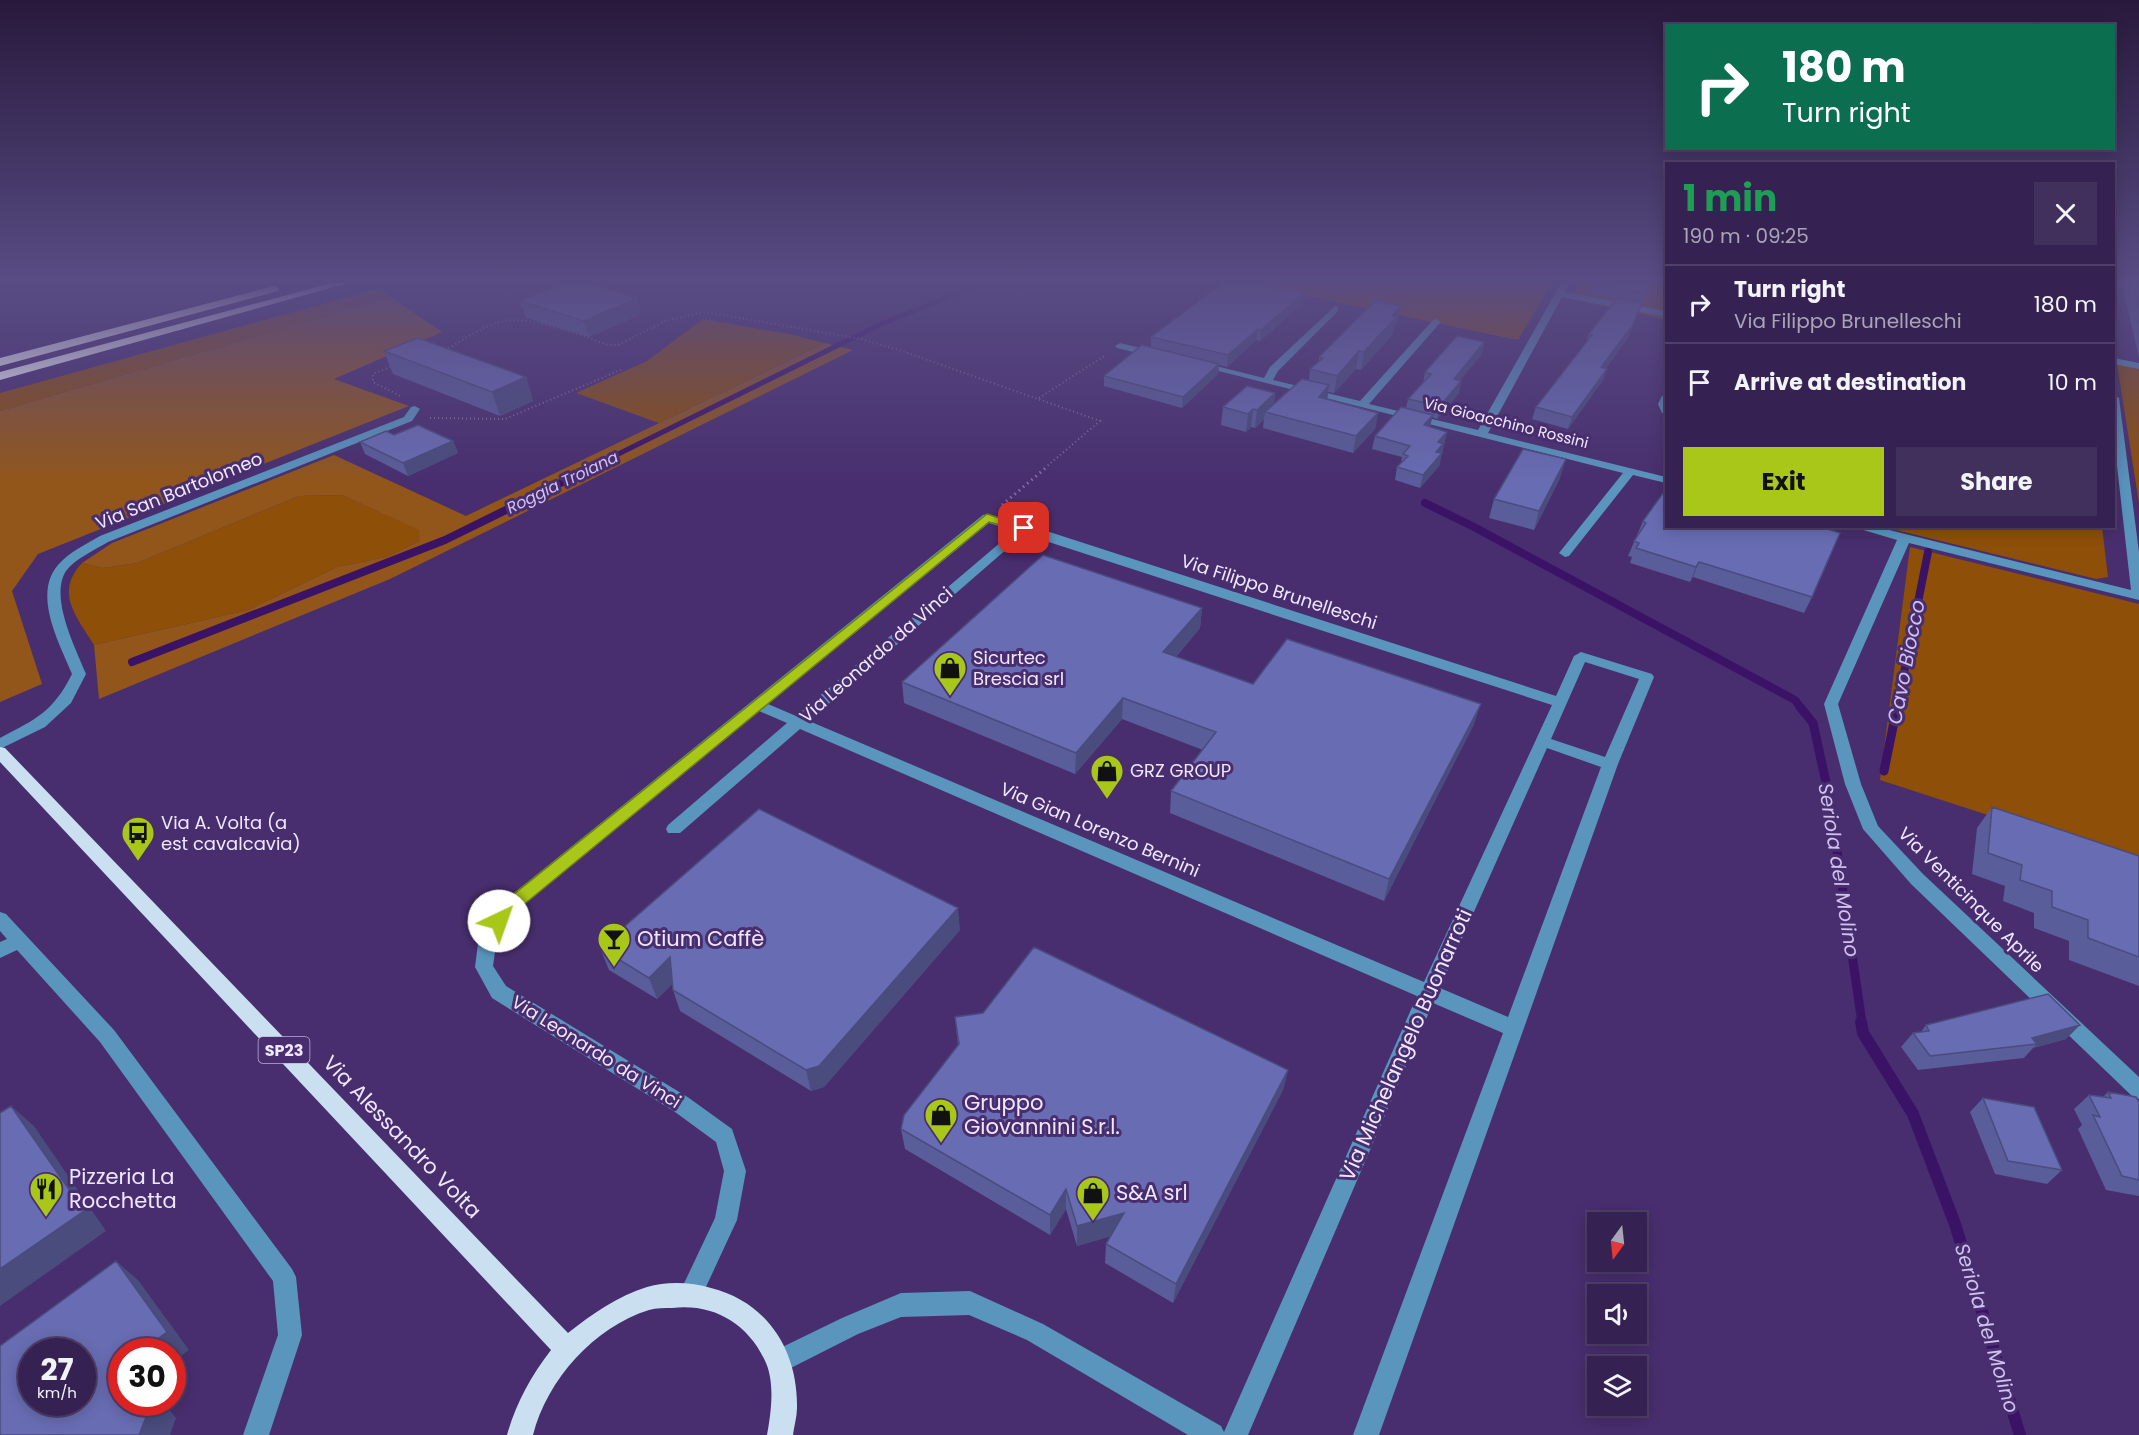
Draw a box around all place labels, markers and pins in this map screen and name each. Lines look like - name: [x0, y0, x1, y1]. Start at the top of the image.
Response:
- pin: [998, 502, 1049, 553]
- place label: Sicurtec Brescia srl: [973, 645, 1064, 691]
- shop icon: Sicurtec Brescia srl: [932, 650, 968, 697]
- shop icon: GRZ GROUP: [1089, 753, 1125, 800]
- place label: GRZ GROUP: [1130, 758, 1231, 783]
- place label: Via A. Volta (a est cavalcavia): [161, 810, 301, 856]
- bus stop icon: Via A. Volta (a est cavalcavia): [120, 815, 156, 862]
- bar icon: Otium Caffè: [596, 921, 632, 968]
- place label: Otium Caffè: [637, 924, 764, 953]
- place label: Gruppo Giovannini S.r.l.: [964, 1088, 1120, 1141]
- shop icon: Gruppo Giovannini S.r.l.: [923, 1097, 959, 1144]
- place label: Pizzeria La Rocchetta: [69, 1162, 177, 1215]
- restaurant icon: Pizzeria La Rocchetta: [28, 1171, 64, 1218]
- shop icon: S&A srl: [1075, 1175, 1111, 1222]
- place label: S&A srl: [1116, 1178, 1188, 1207]

